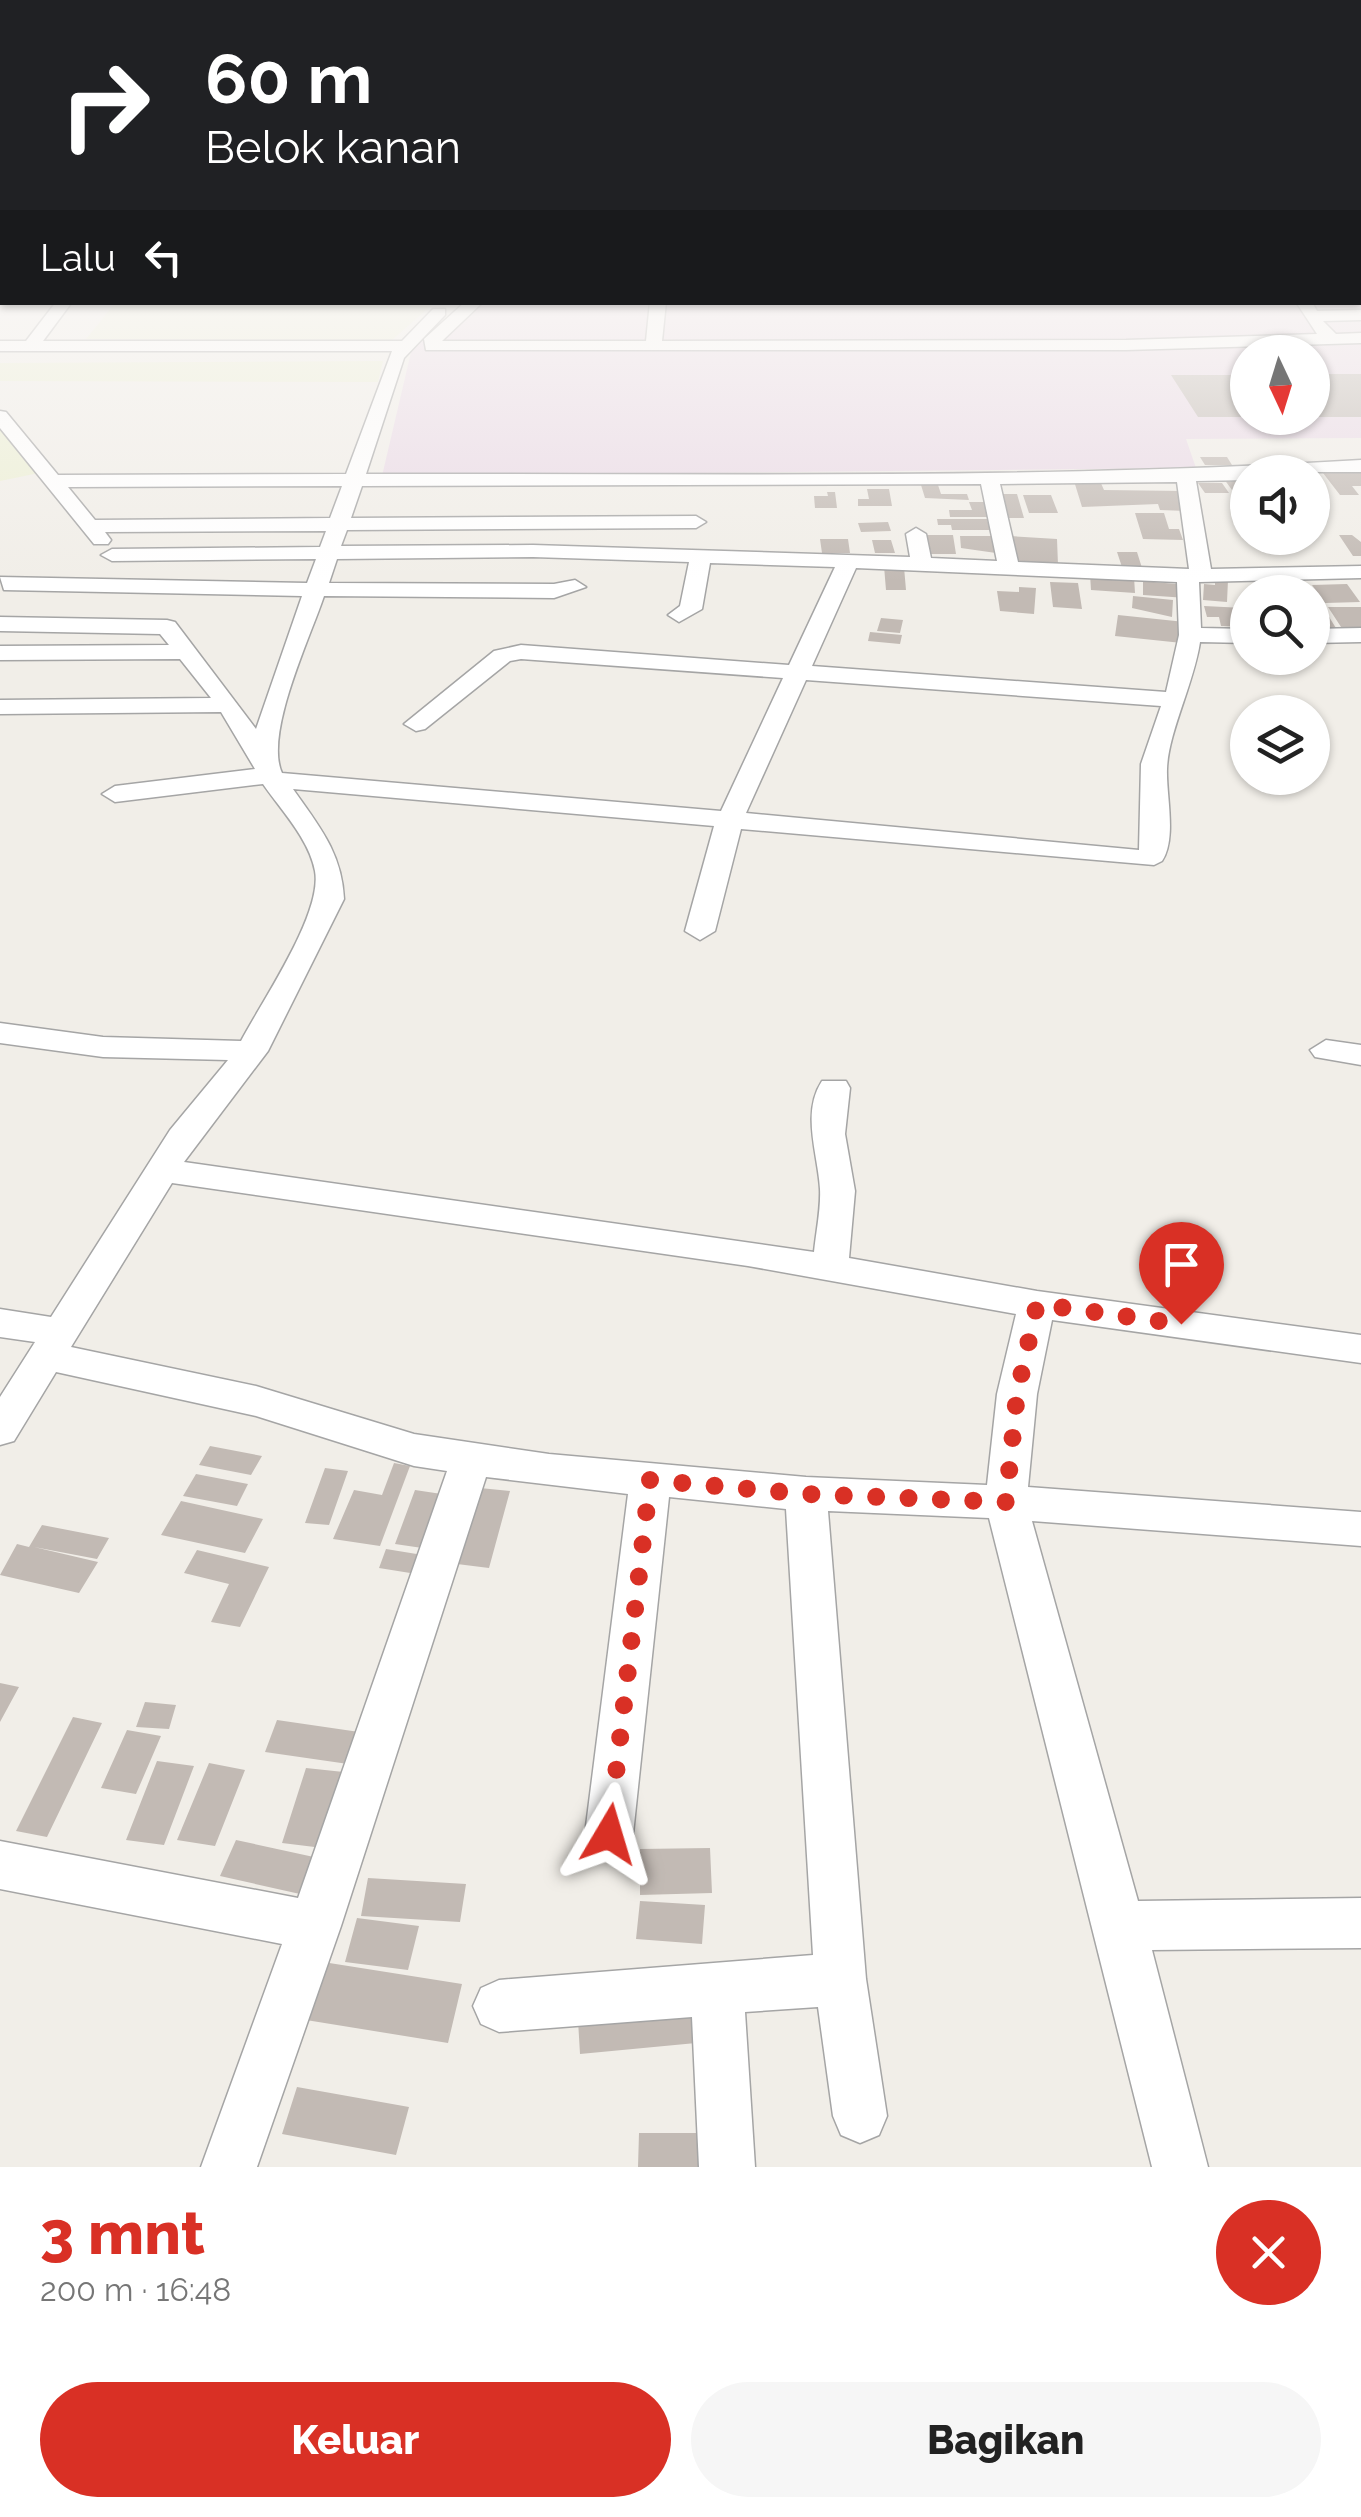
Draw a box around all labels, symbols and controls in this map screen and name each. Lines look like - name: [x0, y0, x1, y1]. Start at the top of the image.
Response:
- text: 60 m: [205, 37, 372, 119]
- icon: right: [40, 40, 170, 170]
- text: Belok kanan: [205, 121, 461, 174]
- icon: left: [136, 230, 191, 285]
- text: Lalu: [40, 235, 116, 280]
- north arrow: [1230, 335, 1330, 435]
- map controls: [1230, 335, 1330, 795]
- button: sound: [1230, 455, 1330, 555]
- button: search: [1230, 575, 1330, 675]
- button: layers: [1230, 695, 1330, 795]
- pin: [1139, 1222, 1224, 1325]
- icon: arrive: [1154, 1237, 1209, 1292]
- position arrow: [557, 1782, 661, 1886]
- text: 3 mnt: [40, 2198, 205, 2268]
- button: close: [1216, 2200, 1321, 2305]
- text: 200 m · 16:48: [40, 2271, 231, 2308]
- button: Keluar: [40, 2382, 671, 2497]
- button: Bagikan: [691, 2382, 1321, 2497]

